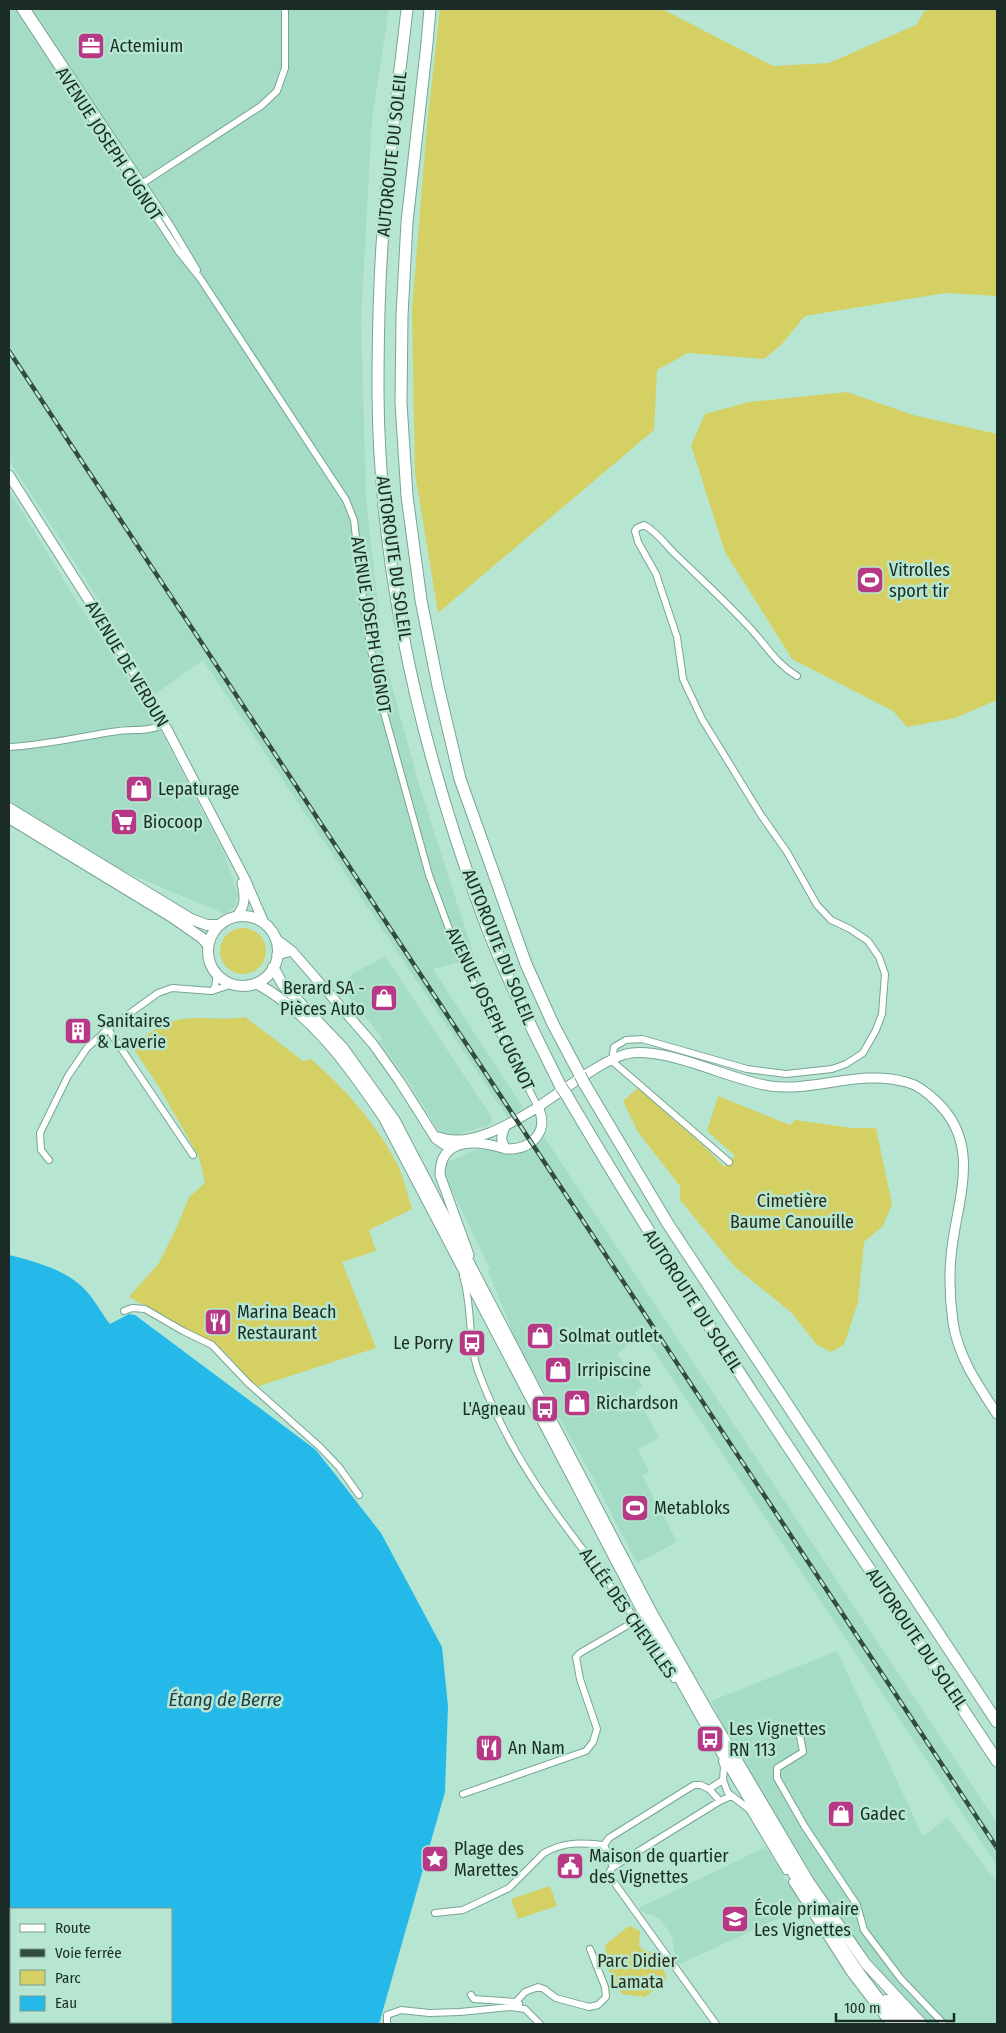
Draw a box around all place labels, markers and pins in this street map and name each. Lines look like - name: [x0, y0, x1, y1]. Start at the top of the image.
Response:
- office icon: Actemium: [76, 31, 106, 61]
- place label: Actemium: [110, 35, 183, 57]
- place label: Vitrolles sport tir: [889, 559, 950, 602]
- sports icon: Vitrolles sport tir: [855, 565, 885, 595]
- shop icon: Lepaturage: [124, 774, 154, 804]
- place label: Lepaturage: [158, 778, 240, 800]
- supermarket icon: Biocoop: [109, 807, 139, 837]
- place label: Biocoop: [143, 811, 203, 833]
- place label: Berard SA - Pièces Auto: [280, 977, 365, 1020]
- shop icon: Berard SA - Pièces Auto: [369, 983, 399, 1013]
- place label: Sanitaires & Laverie: [97, 1010, 171, 1053]
- building icon: Sanitaires & Laverie: [63, 1016, 93, 1046]
- place label: Marina Beach Restaurant: [237, 1301, 337, 1344]
- restaurant icon: Marina Beach Restaurant: [203, 1307, 233, 1337]
- shop icon: Solmat outlet: [525, 1321, 555, 1351]
- place label: Solmat outlet: [559, 1325, 659, 1347]
- bus stop icon: Le Porry: [457, 1328, 487, 1358]
- place label: Le Porry: [393, 1332, 453, 1354]
- shop icon: Irripiscine: [543, 1355, 573, 1385]
- place label: Irripiscine: [577, 1359, 651, 1381]
- shop icon: Richardson: [562, 1388, 592, 1418]
- place label: Richardson: [596, 1392, 678, 1414]
- bus stop icon: L'Agneau: [530, 1394, 560, 1424]
- place label: L'Agneau: [462, 1398, 526, 1420]
- sports icon: Metabloks: [620, 1493, 650, 1523]
- place label: Metabloks: [654, 1497, 730, 1519]
- place label: Les Vignettes RN 113: [729, 1718, 826, 1761]
- bus stop icon: Les Vignettes RN 113: [695, 1724, 725, 1754]
- restaurant icon: An Nam: [474, 1733, 504, 1763]
- place label: An Nam: [508, 1737, 565, 1759]
- shop icon: Gadec: [826, 1799, 856, 1829]
- place label: Gadec: [860, 1803, 906, 1825]
- place label: Plage des Marettes: [454, 1838, 524, 1881]
- place icon: Plage des Marettes: [420, 1844, 450, 1874]
- place label: Maison de quartier des Vignettes: [589, 1845, 729, 1888]
- public building icon: Maison de quartier des Vignettes: [555, 1851, 585, 1881]
- place label: École primaire Les Vignettes: [754, 1897, 859, 1941]
- school or university icon: École primaire Les Vignettes: [720, 1904, 750, 1934]

